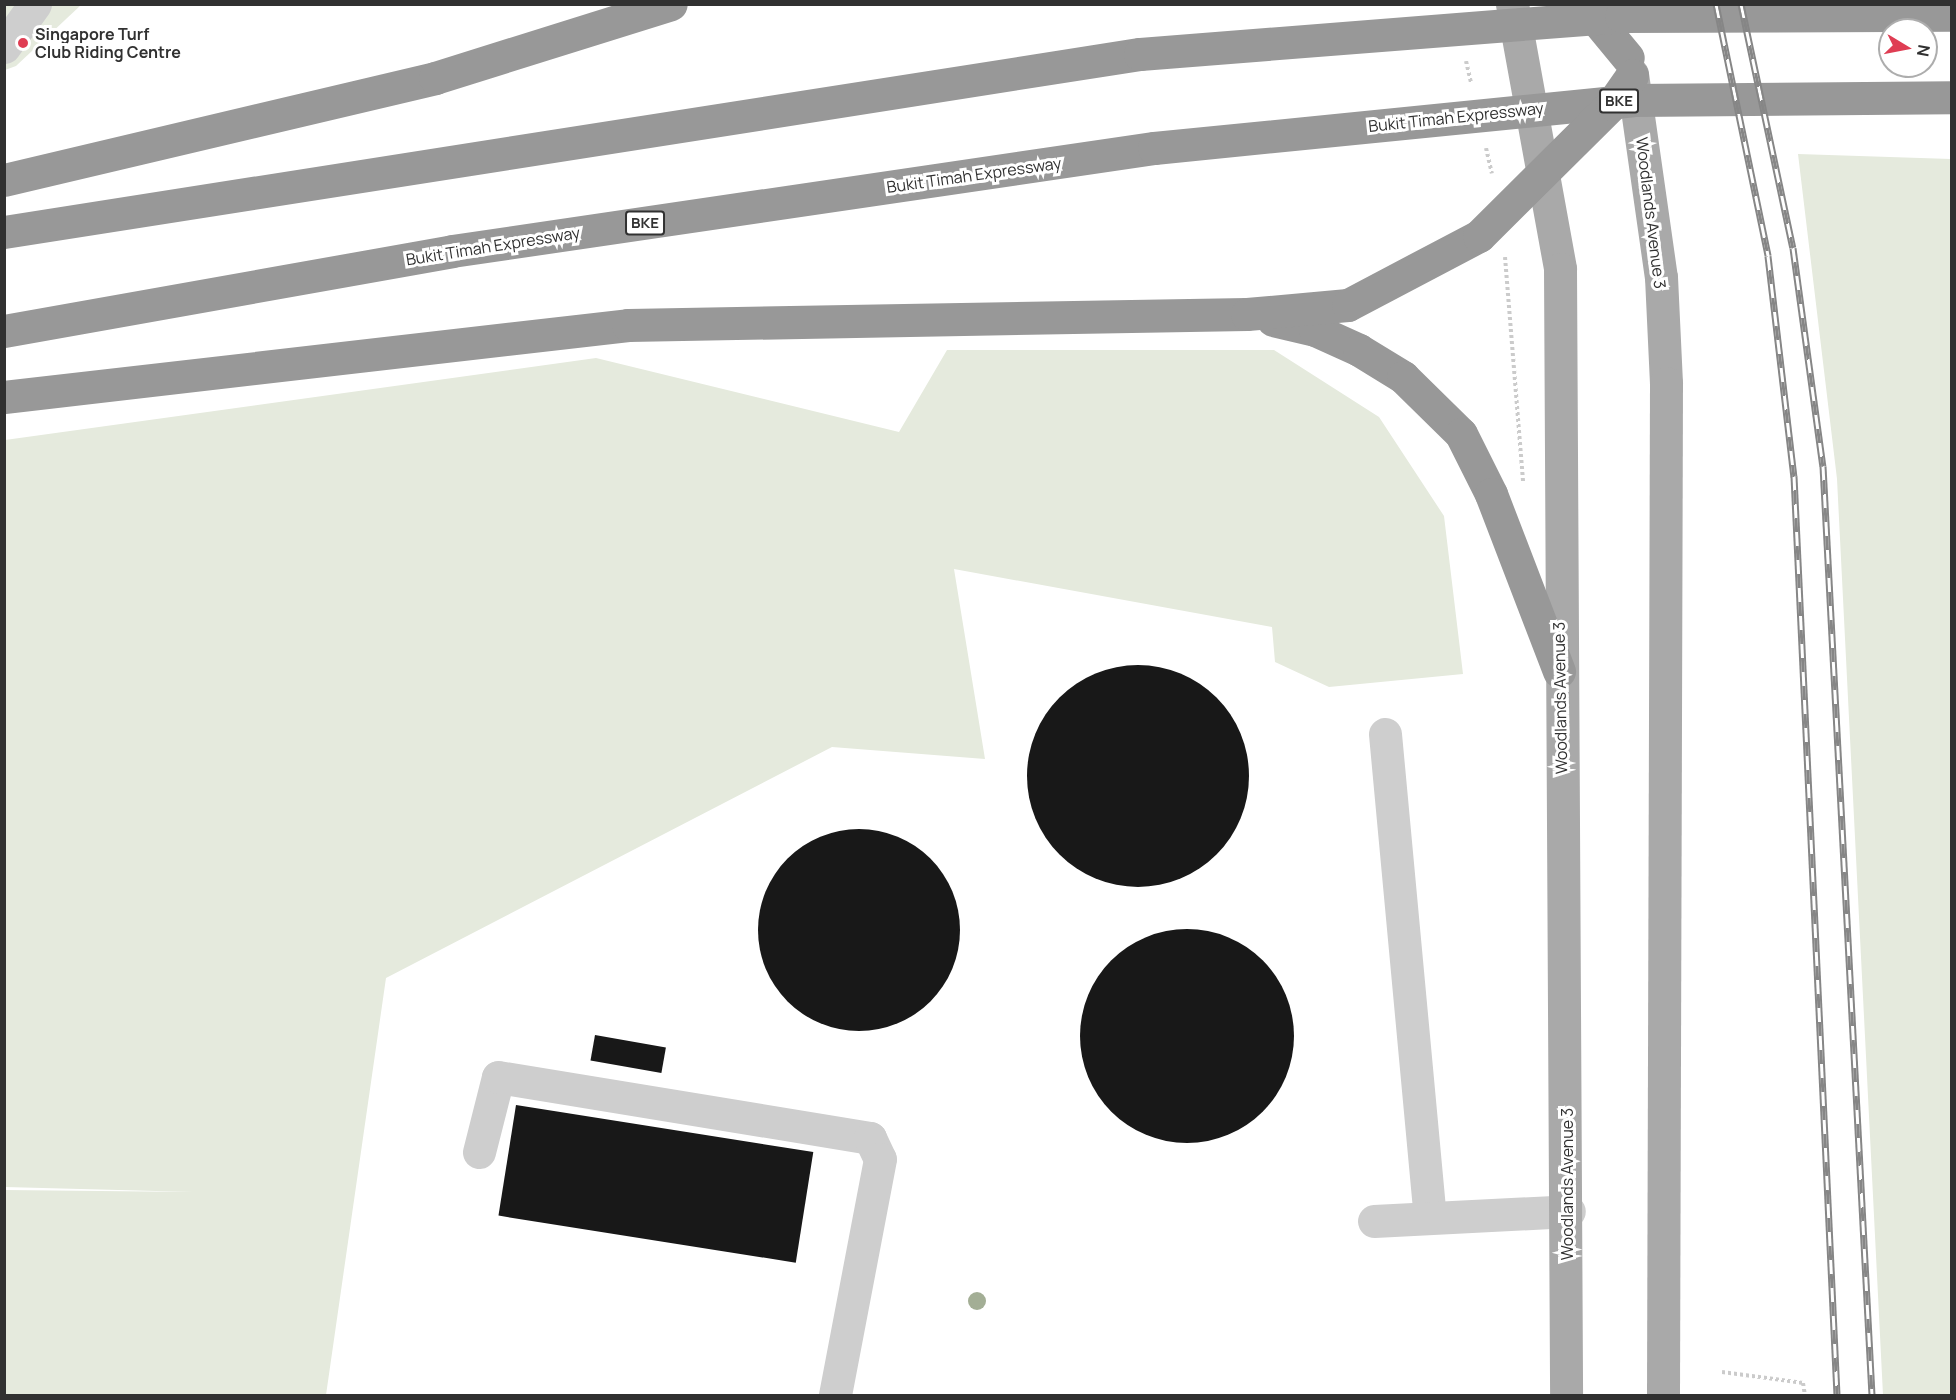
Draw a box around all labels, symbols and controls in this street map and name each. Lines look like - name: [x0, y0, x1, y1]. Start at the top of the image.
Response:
- north arrow: [1878, 18, 1938, 78]
- place label: Singapore Turf Club Riding Centre: [35, 24, 181, 62]
- marker: Singapore Turf Club Riding Centre: [16, 36, 30, 50]
- text: N: [1912, 43, 1936, 58]
- road number: BKE: [1598, 89, 1640, 113]
- street label: Bukit Timah Expressway: [1367, 98, 1545, 136]
- street label: Woodlands Avenue 3: [1632, 136, 1670, 290]
- street label: Bukit Timah Expressway: [885, 153, 1063, 197]
- road number: BKE: [624, 211, 666, 235]
- street label: Bukit Timah Expressway: [405, 223, 581, 269]
- street label: Woodlands Avenue 3: [1549, 622, 1571, 774]
- street label: Woodlands Avenue 3: [1557, 1108, 1577, 1260]

